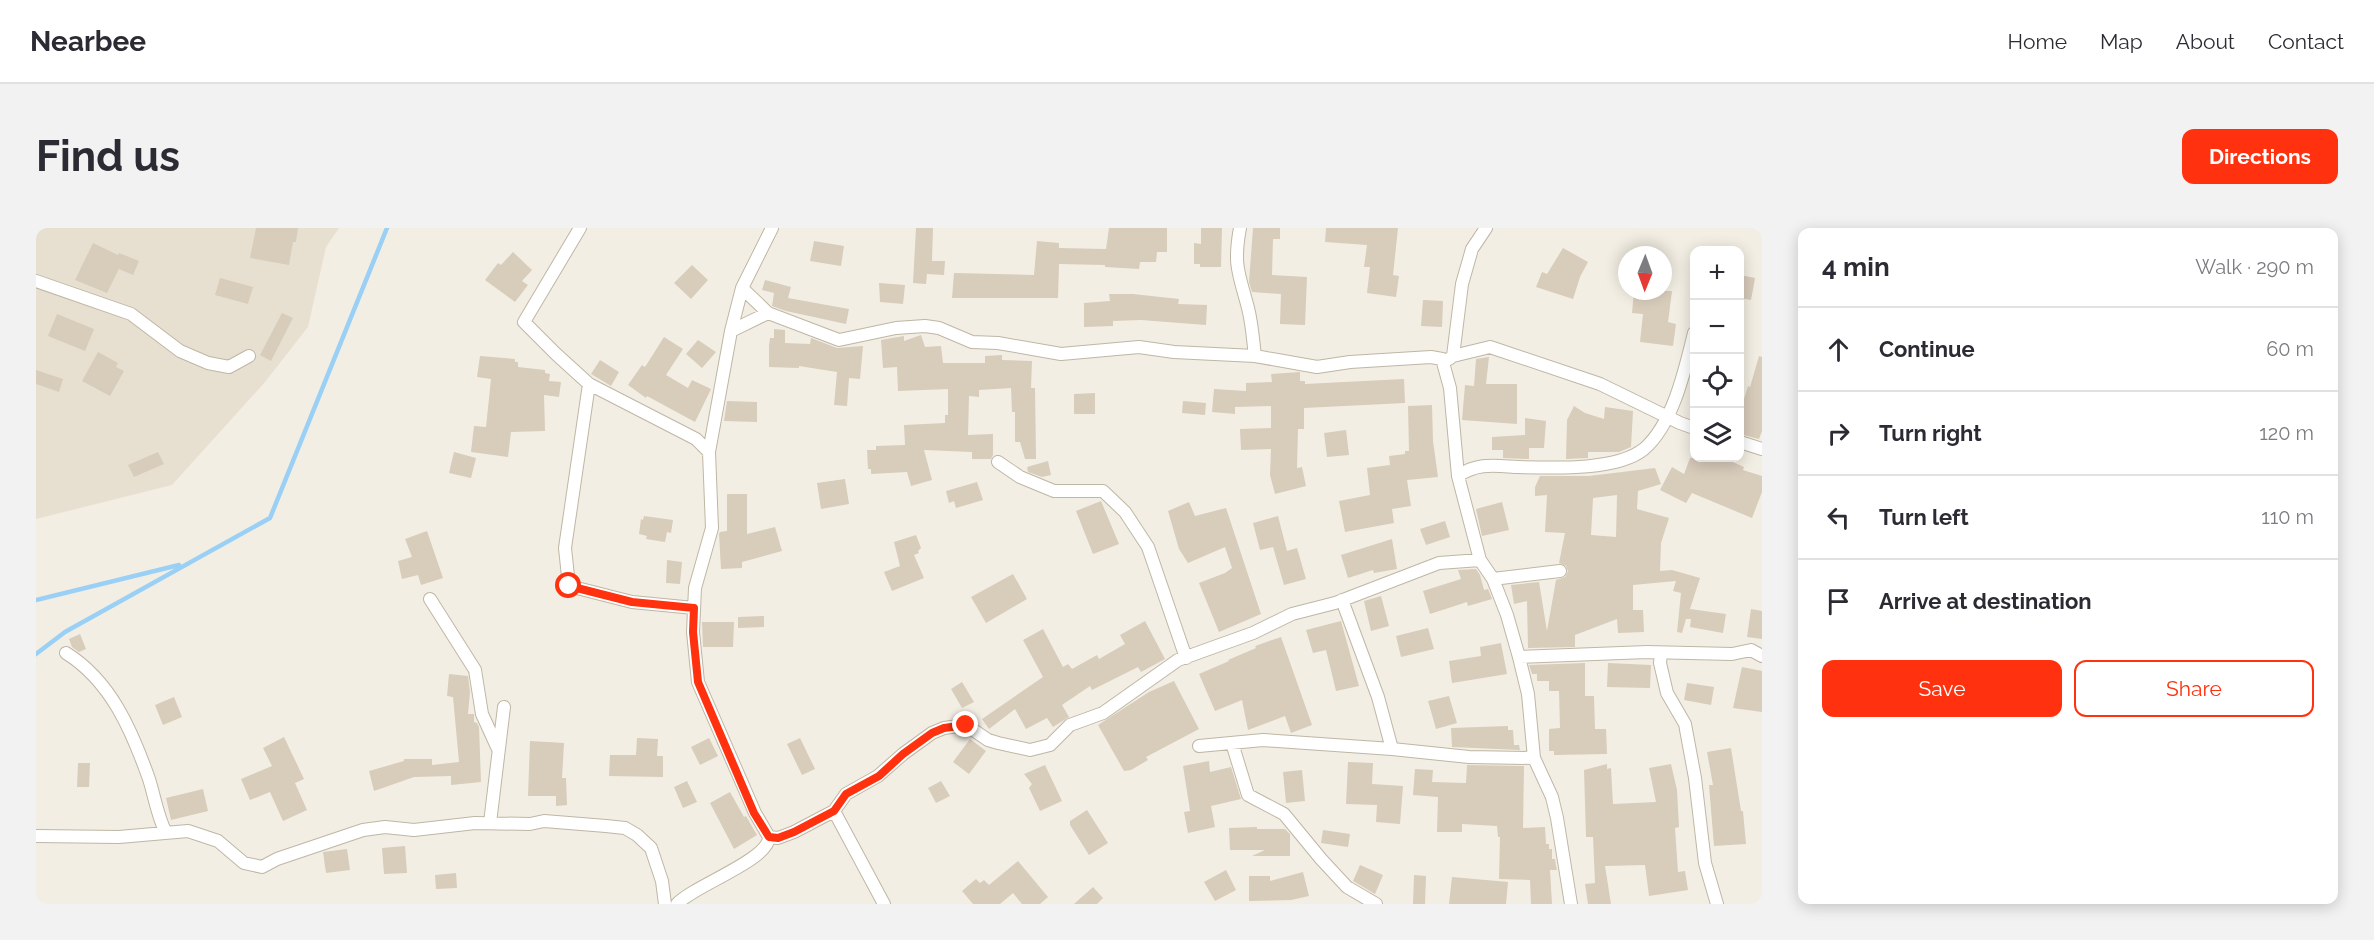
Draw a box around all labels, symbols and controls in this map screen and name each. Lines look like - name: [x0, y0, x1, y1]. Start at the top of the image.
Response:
- text: Nearbee: [30, 25, 146, 58]
- text: Home: [2008, 29, 2067, 54]
- text: Map: [2100, 29, 2143, 54]
- text: About: [2176, 29, 2235, 54]
- text: Contact: [2268, 29, 2344, 54]
- button: Directions: [2182, 129, 2338, 184]
- text: Find us: [36, 132, 180, 181]
- north arrow: [1618, 246, 1672, 300]
- map controls: [1690, 246, 1744, 462]
- button: +: [1690, 246, 1744, 300]
- text: 4 min: [1822, 252, 1890, 282]
- text: Walk · 290 m: [2195, 255, 2314, 279]
- button: −: [1690, 300, 1744, 354]
- icon: ahead: [1822, 333, 1855, 366]
- text: Continue: [1879, 336, 1975, 362]
- text: 60 m: [2266, 337, 2314, 361]
- button: locate: [1690, 354, 1744, 408]
- button: layers: [1690, 408, 1744, 462]
- icon: right: [1822, 417, 1855, 450]
- text: Turn right: [1879, 420, 1982, 446]
- text: 120 m: [2259, 421, 2314, 445]
- icon: left: [1822, 501, 1855, 534]
- text: Turn left: [1879, 504, 1969, 530]
- text: 110 m: [2261, 505, 2314, 529]
- route start: [555, 572, 581, 598]
- icon: arrive: [1822, 585, 1855, 618]
- text: Arrive at destination: [1879, 588, 2092, 614]
- button: Save: [1822, 660, 2062, 717]
- button: Share: [2074, 660, 2314, 717]
- route end: [952, 711, 978, 737]

